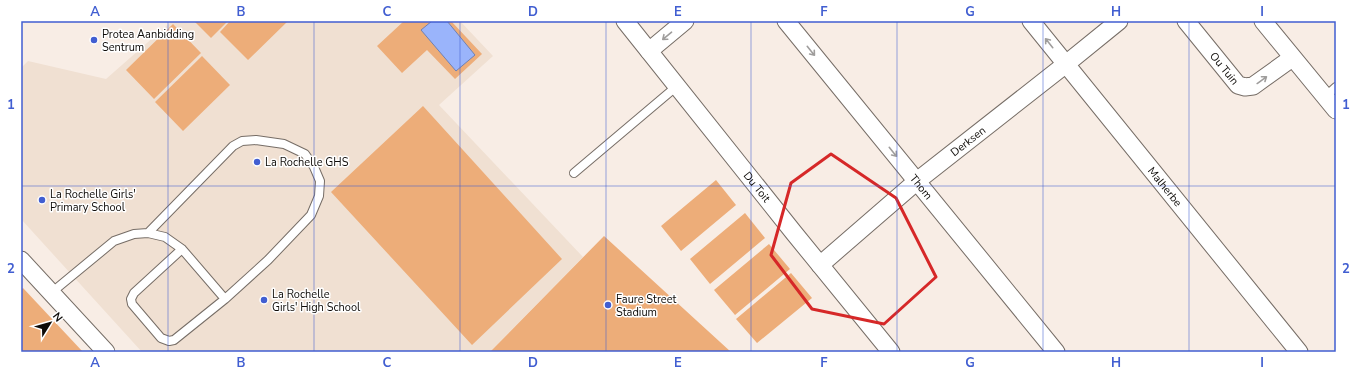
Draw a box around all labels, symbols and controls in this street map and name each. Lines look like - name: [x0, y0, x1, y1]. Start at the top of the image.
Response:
- text: A: [90, 3, 100, 21]
- text: B: [237, 3, 246, 21]
- text: C: [383, 3, 392, 21]
- text: D: [528, 3, 538, 21]
- text: E: [674, 3, 682, 21]
- text: F: [820, 3, 828, 21]
- text: G: [965, 3, 975, 21]
- text: H: [1111, 3, 1121, 21]
- text: I: [1260, 3, 1264, 21]
- place label: Protea Aanbidding Sentrum: [102, 27, 194, 55]
- one-way arrow: [662, 31, 672, 40]
- marker: Protea Aanbidding Sentrum: [89, 35, 99, 45]
- one-way arrow: [1044, 37, 1053, 48]
- one-way arrow: [806, 46, 815, 57]
- street label: Ou Tuin: [1206, 49, 1242, 88]
- one-way arrow: [1257, 76, 1268, 84]
- text: 1: [7, 96, 15, 114]
- text: 1: [1342, 96, 1350, 114]
- street label: Derksen: [948, 123, 989, 160]
- one-way arrow: [888, 147, 897, 157]
- place label: La Rochelle GHS: [265, 155, 349, 170]
- marker: La Rochelle GHS: [252, 157, 262, 167]
- street label: Malherbe: [1144, 164, 1185, 210]
- street label: Du Toit: [740, 169, 774, 206]
- street label: Thom: [906, 171, 936, 203]
- place label: La Rochelle Girls' Primary School: [50, 187, 136, 215]
- marker: La Rochelle Girls' Primary School: [37, 195, 47, 205]
- text: 2: [7, 260, 15, 278]
- text: 2: [1342, 260, 1350, 278]
- place label: La Rochelle Girls' High School: [272, 287, 361, 315]
- place label: Faure Street Stadium: [616, 292, 677, 320]
- marker: La Rochelle Girls' High School: [259, 295, 269, 305]
- marker: Faure Street Stadium: [603, 300, 613, 310]
- north arrow: [30, 303, 70, 343]
- text: N: [49, 309, 66, 325]
- text: A: [90, 354, 100, 372]
- text: B: [237, 354, 246, 372]
- text: C: [383, 354, 392, 372]
- text: D: [528, 354, 538, 372]
- text: E: [674, 354, 682, 372]
- text: F: [820, 354, 828, 372]
- text: G: [965, 354, 975, 372]
- text: H: [1111, 354, 1121, 372]
- text: I: [1260, 354, 1264, 372]

